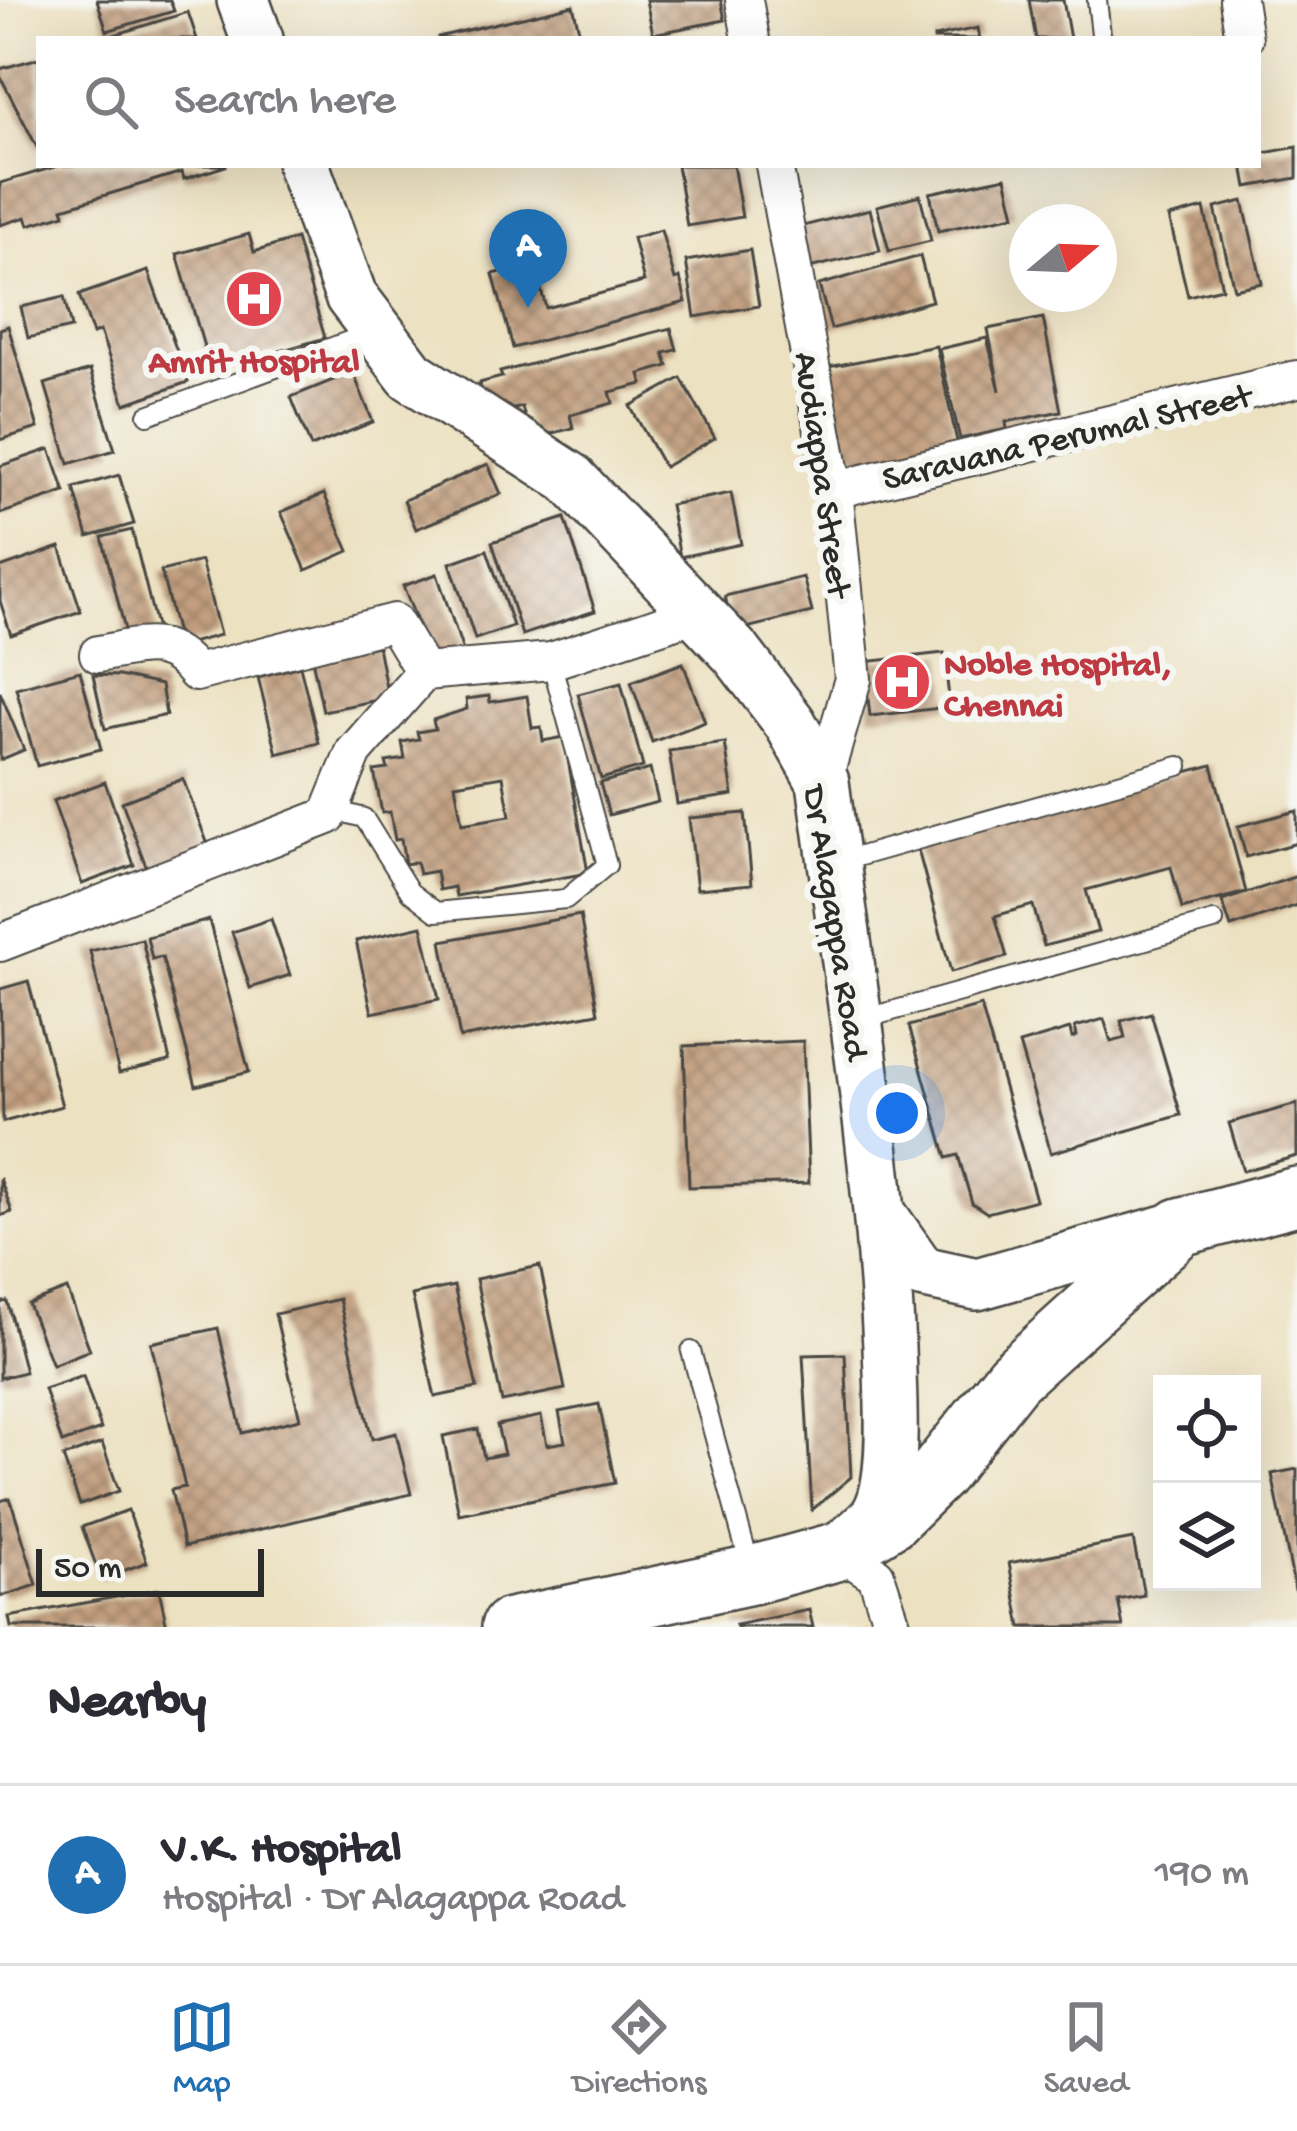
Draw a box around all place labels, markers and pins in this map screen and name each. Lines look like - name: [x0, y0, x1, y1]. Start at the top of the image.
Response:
- pin: A: [489, 209, 567, 308]
- hospital icon: Amrit Hospital: [223, 268, 285, 330]
- place label: Amrit Hospital: [147, 343, 360, 386]
- place label: Noble Hospital, Chennai: [944, 646, 1172, 730]
- hospital icon: Noble Hospital, Chennai: [871, 651, 933, 713]

